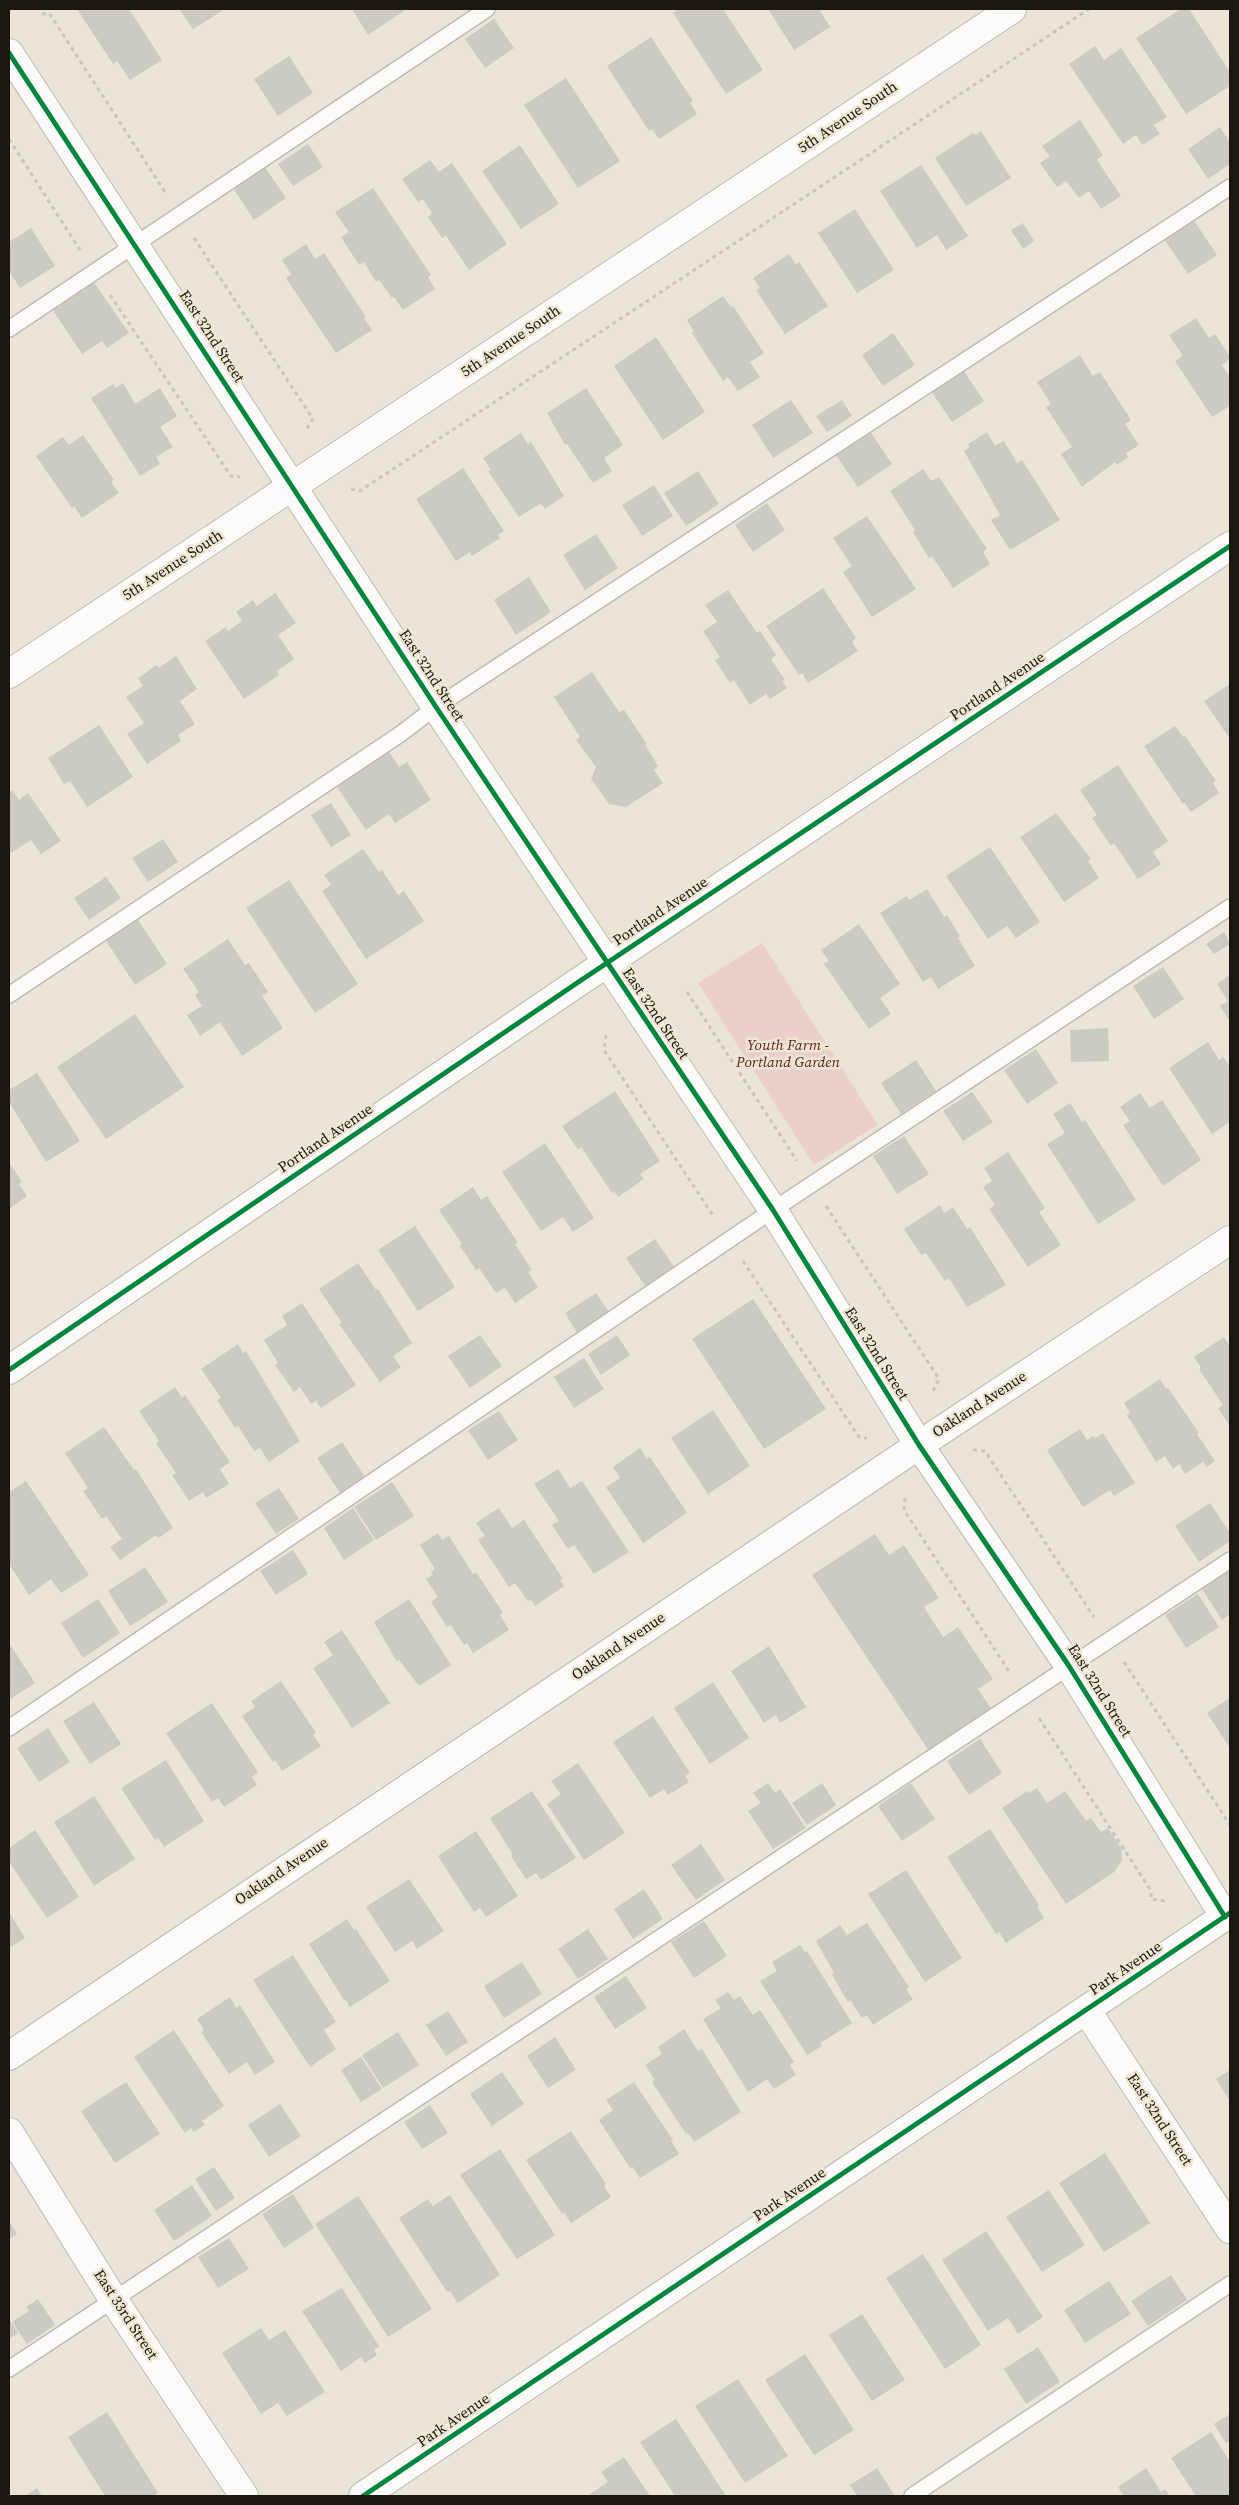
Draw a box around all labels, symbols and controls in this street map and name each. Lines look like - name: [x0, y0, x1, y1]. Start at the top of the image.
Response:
- street label: 5th Avenue South: [795, 78, 901, 158]
- street label: East 32nd Street: [174, 287, 248, 387]
- street label: 5th Avenue South: [458, 302, 564, 382]
- street label: 5th Avenue South: [119, 527, 227, 605]
- street label: East 32nd Street: [394, 626, 468, 726]
- street label: Portland Avenue: [947, 649, 1049, 725]
- street label: Portland Avenue: [610, 874, 712, 950]
- street label: East 32nd Street: [618, 965, 692, 1063]
- park label: Youth Farm - Portland Garden: [736, 1037, 840, 1072]
- street label: Portland Avenue: [275, 1101, 377, 1177]
- street label: East 32nd Street: [840, 1304, 912, 1404]
- street label: Oakland Avenue: [930, 1368, 1030, 1442]
- street label: Oakland Avenue: [569, 1609, 669, 1685]
- street label: East 32nd Street: [1063, 1641, 1135, 1741]
- street label: Oakland Avenue: [232, 1834, 332, 1910]
- street label: Park Avenue: [1086, 1938, 1166, 2000]
- street label: East 32nd Street: [1122, 2070, 1196, 2170]
- street label: Park Avenue: [750, 2164, 830, 2226]
- street label: East 33rd Street: [89, 2267, 161, 2363]
- street label: Park Avenue: [414, 2390, 494, 2452]

